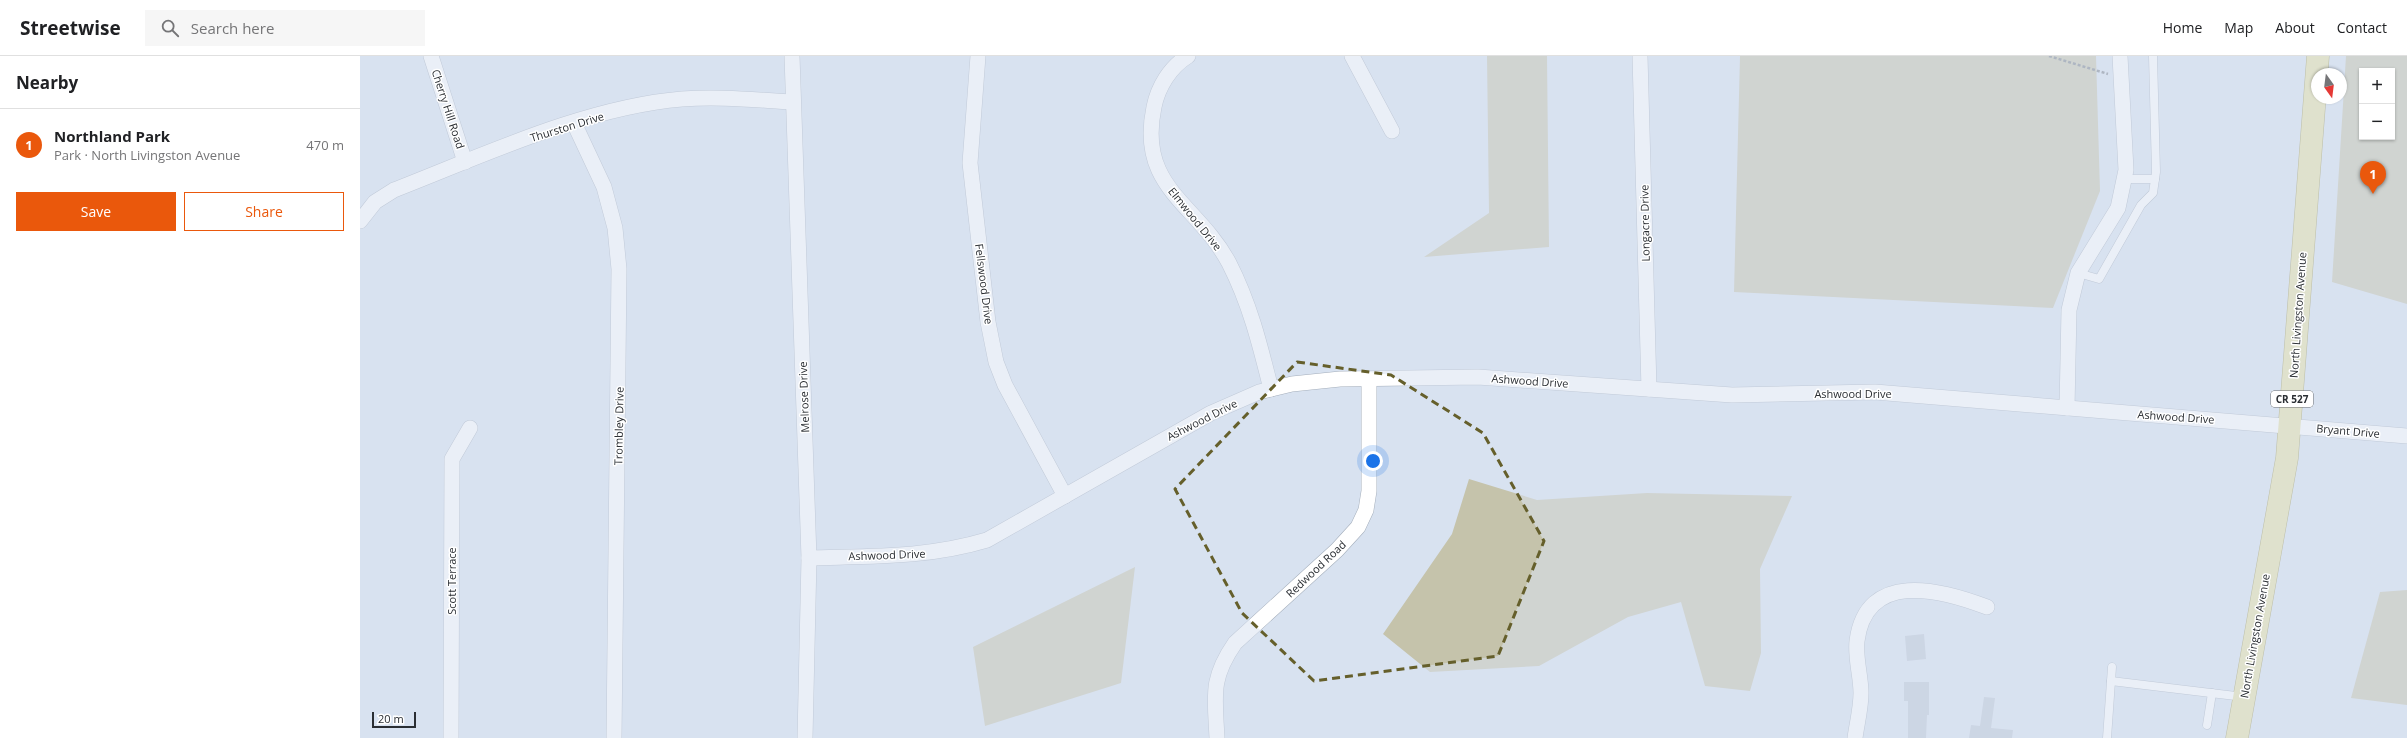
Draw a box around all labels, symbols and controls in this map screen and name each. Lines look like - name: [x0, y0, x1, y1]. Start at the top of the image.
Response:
- search box: [145, 10, 425, 46]
- text: Streetwise: [20, 15, 121, 41]
- icon: search: [159, 17, 181, 39]
- text: Search here: [191, 18, 274, 38]
- text: Home: [2163, 18, 2202, 37]
- text: Map: [2224, 18, 2253, 37]
- text: About: [2275, 18, 2315, 37]
- text: Contact: [2337, 18, 2387, 37]
- street label: Cherry Hill Road: [429, 67, 468, 151]
- north arrow: [2311, 68, 2347, 104]
- map controls: [2359, 68, 2395, 140]
- button: +: [2359, 68, 2395, 104]
- text: Nearby: [16, 71, 78, 94]
- button: −: [2359, 104, 2395, 140]
- street label: Thurston Drive: [528, 108, 606, 145]
- text: Northland Park: [54, 126, 170, 146]
- text: 1: [25, 136, 33, 154]
- text: 470 m: [306, 136, 344, 154]
- text: Park · North Livingston Avenue: [54, 146, 240, 164]
- pin: 1: [2360, 161, 2386, 194]
- street label: Elmwood Drive: [1165, 184, 1226, 253]
- street label: Longacre Drive: [1636, 184, 1653, 262]
- button: Save: [16, 192, 176, 231]
- button: Share: [184, 192, 344, 231]
- street label: Fellswood Drive: [972, 243, 997, 325]
- street label: North Livingston Avenue: [2286, 252, 2309, 378]
- street label: Melrose Drive: [795, 361, 812, 433]
- street label: Ashwood Drive: [1491, 370, 1569, 391]
- street label: Ashwood Drive: [1814, 386, 1892, 401]
- street label: Trombley Drive: [610, 387, 627, 465]
- road number: CR 527: [2271, 391, 2313, 407]
- street label: Ashwood Drive: [1164, 395, 1240, 444]
- street label: Ashwood Drive: [2137, 406, 2215, 427]
- street label: Bryant Drive: [2316, 420, 2380, 441]
- your location: [1363, 451, 1383, 471]
- street label: Redwood Road: [1282, 537, 1349, 600]
- street label: Ashwood Drive: [848, 546, 926, 563]
- street label: Scott Terrace: [444, 547, 459, 615]
- street label: North Livingston Avenue: [2236, 573, 2273, 699]
- scale bar: [372, 710, 416, 729]
- text: 20 m: [378, 711, 404, 726]

